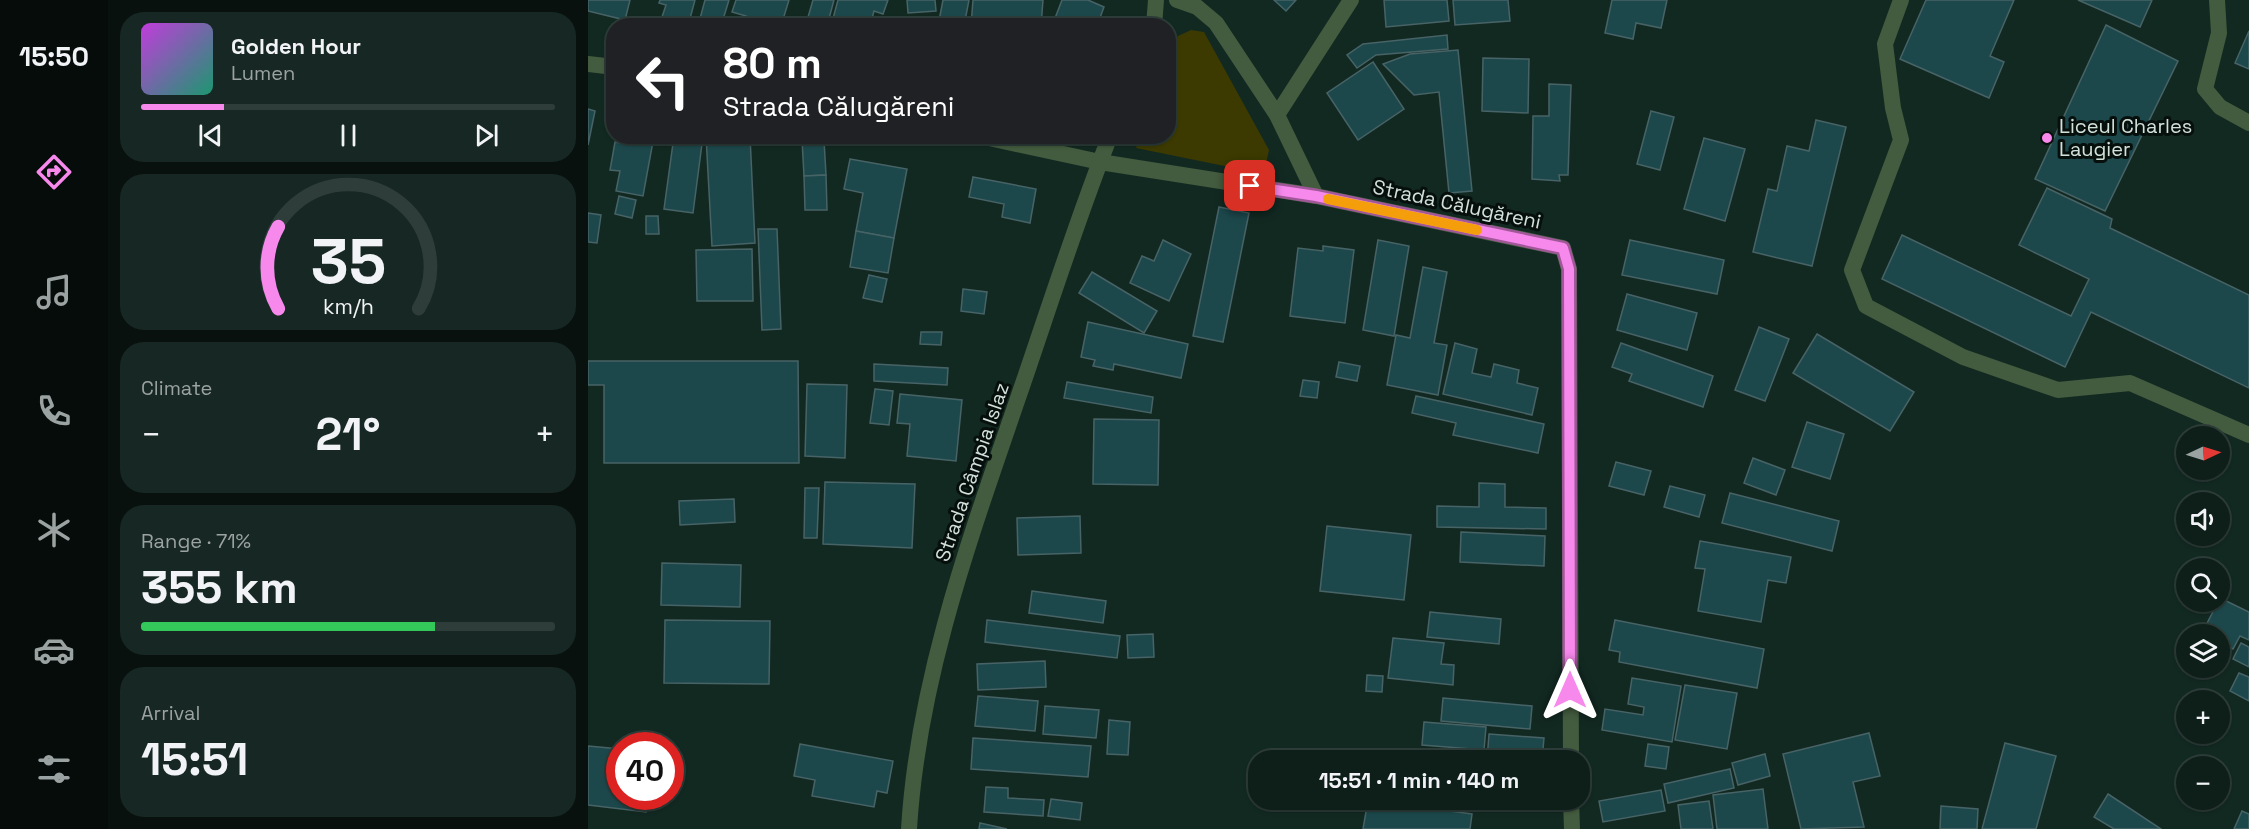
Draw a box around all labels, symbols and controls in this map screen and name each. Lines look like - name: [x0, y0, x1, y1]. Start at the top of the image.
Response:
- text: Golden Hour: [231, 32, 361, 60]
- text: 80 m: [723, 37, 822, 90]
- text: 15:50: [19, 39, 89, 74]
- icon: left: [624, 42, 702, 120]
- text: Lumen: [231, 60, 295, 86]
- text: Strada Călugăreni: [723, 89, 954, 124]
- place label: Liceul Charles Laugier: [2059, 113, 2192, 162]
- icon: previous: [194, 119, 227, 152]
- icon: pause: [332, 119, 365, 152]
- icon: next: [470, 119, 503, 152]
- marker: Liceul Charles Laugier: [2040, 131, 2054, 145]
- icon: directions: [33, 151, 75, 193]
- pin: [1224, 160, 1275, 211]
- icon: arrive: [1233, 169, 1266, 202]
- street label: Strada Călugăreni: [1370, 173, 1544, 235]
- text: 35: [310, 222, 386, 301]
- icon: music: [33, 271, 75, 313]
- text: km/h: [322, 294, 374, 321]
- text: Climate: [141, 375, 212, 401]
- street label: Strada Câmpia Islaz: [929, 379, 1015, 565]
- icon: phone: [33, 390, 75, 432]
- text: 21°: [316, 406, 380, 463]
- text: −: [141, 414, 161, 456]
- text: +: [535, 414, 555, 456]
- north arrow: [2176, 426, 2230, 480]
- map controls: [2176, 426, 2230, 810]
- button: sound: [2176, 492, 2230, 546]
- icon: climate: [33, 509, 75, 551]
- text: Range · 71%: [141, 528, 251, 554]
- button: search: [2176, 558, 2230, 612]
- text: 355 km: [141, 559, 298, 616]
- button: layers: [2176, 624, 2230, 678]
- icon: car: [33, 629, 75, 671]
- position arrow: [1538, 658, 1602, 722]
- button: +: [2176, 690, 2230, 744]
- text: Arrival: [141, 700, 200, 726]
- text: 15:51: [141, 731, 248, 788]
- speed limit sign: 40: [606, 732, 684, 810]
- icon: filters: [33, 748, 75, 790]
- button: −: [2176, 756, 2230, 810]
- text: 15:51 · 1 min · 140 m: [1319, 766, 1519, 794]

